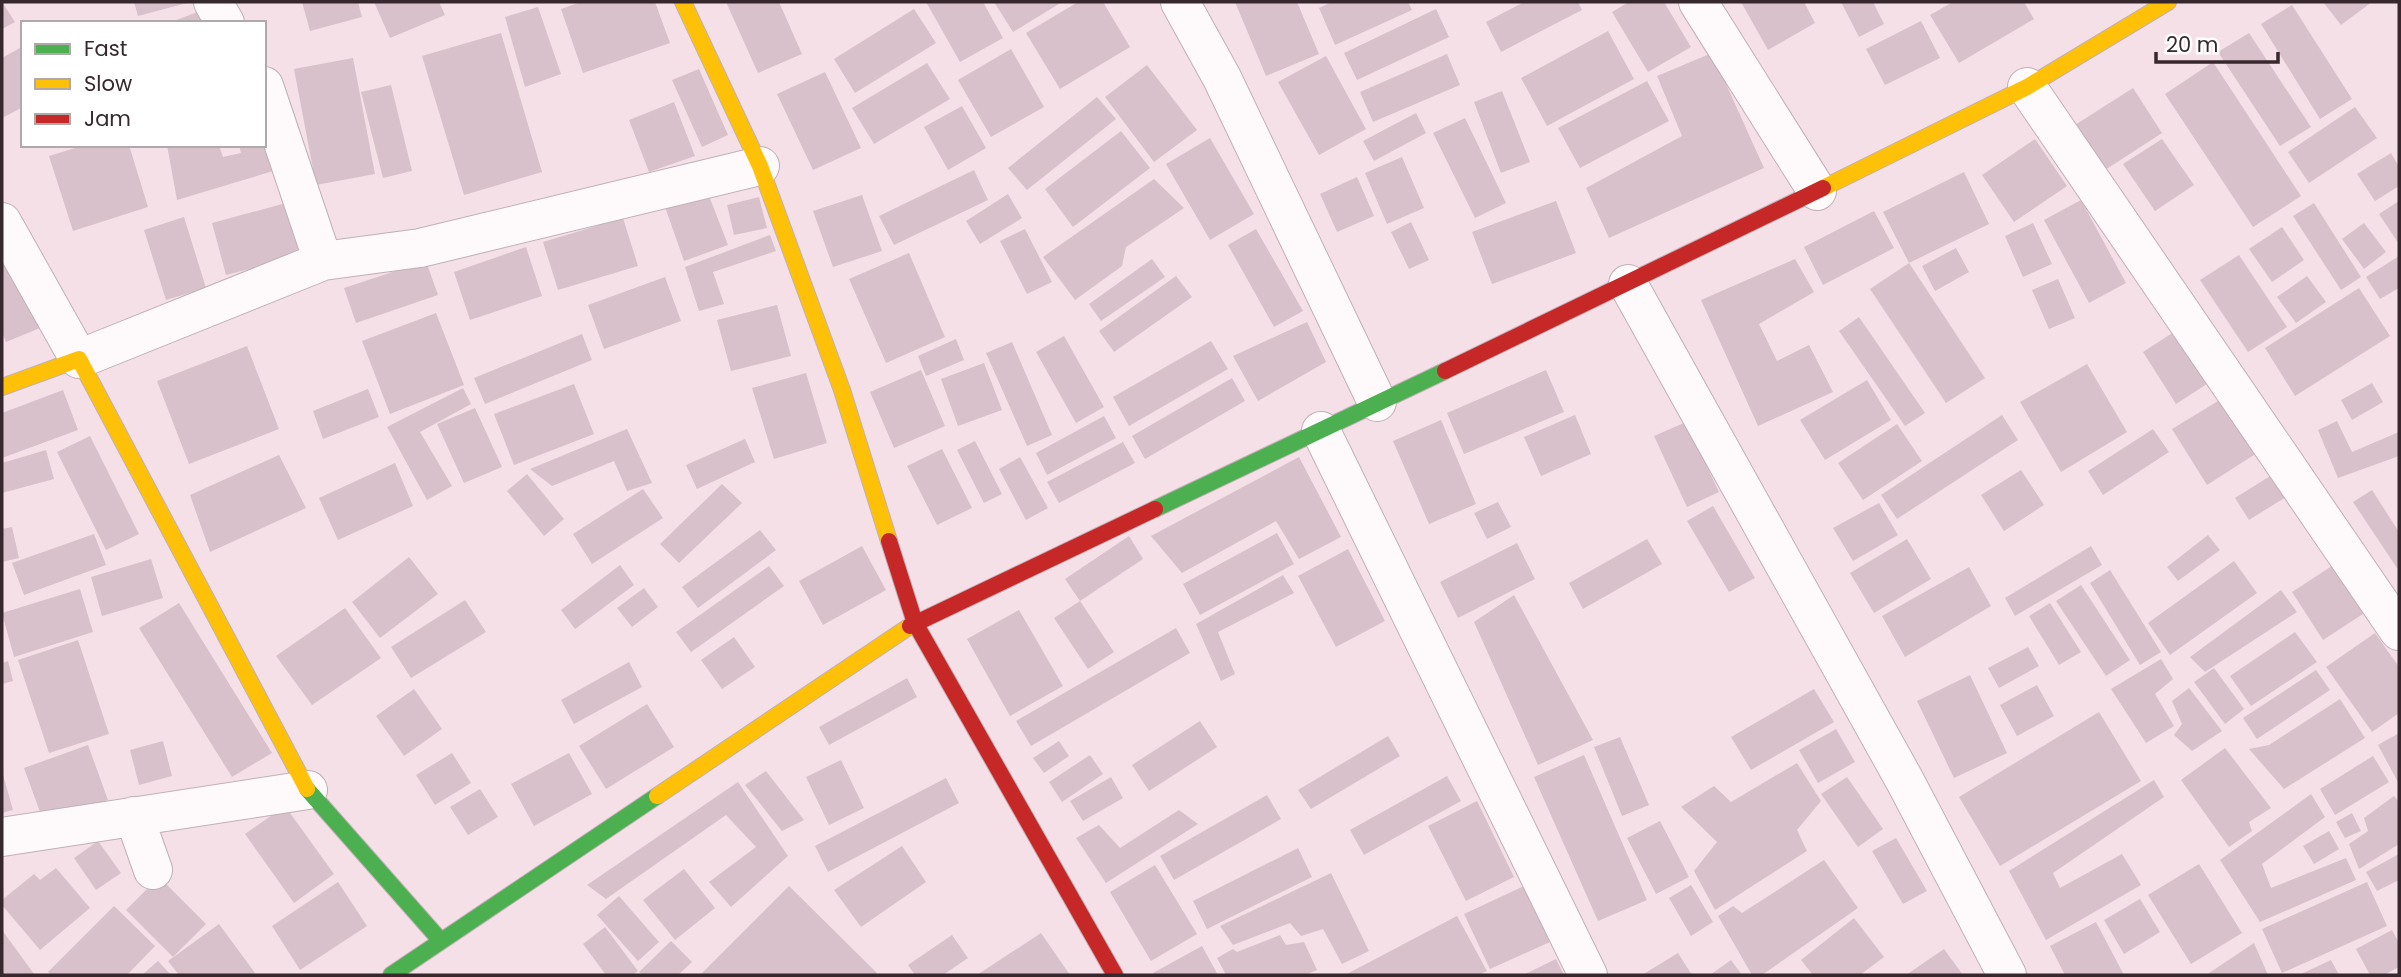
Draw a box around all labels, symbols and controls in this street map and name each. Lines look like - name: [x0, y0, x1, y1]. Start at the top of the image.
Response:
- legend: [21, 21, 266, 147]
- scale bar: [2156, 21, 2278, 65]
- text: 20 m: [2166, 30, 2219, 59]
- text: Fast: [84, 34, 127, 63]
- text: Slow: [84, 69, 132, 98]
- text: Jam: [84, 104, 131, 133]

